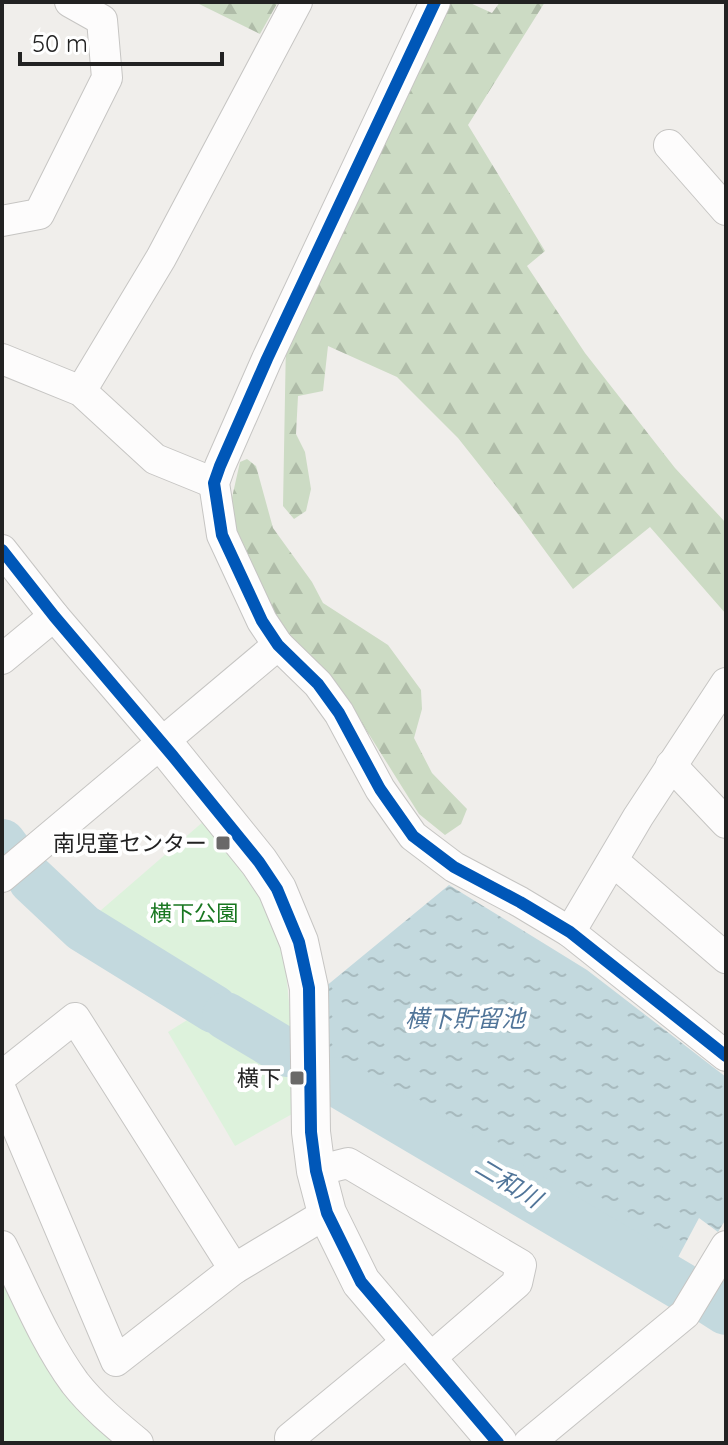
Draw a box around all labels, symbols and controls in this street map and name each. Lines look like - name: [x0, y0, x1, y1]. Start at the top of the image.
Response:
- scale bar: [20, 16, 222, 66]
- text: 50 m: [32, 28, 88, 58]
- place label: 南児童センター: [53, 829, 207, 857]
- marker: 南児童センター: [214, 834, 232, 852]
- park label: 横下公園: [150, 899, 238, 927]
- water label: 横下貯留池: [405, 1003, 527, 1033]
- place label: 横下: [237, 1064, 281, 1092]
- marker: 横下: [288, 1069, 306, 1087]
- water label: 二和川: [470, 1151, 550, 1215]

